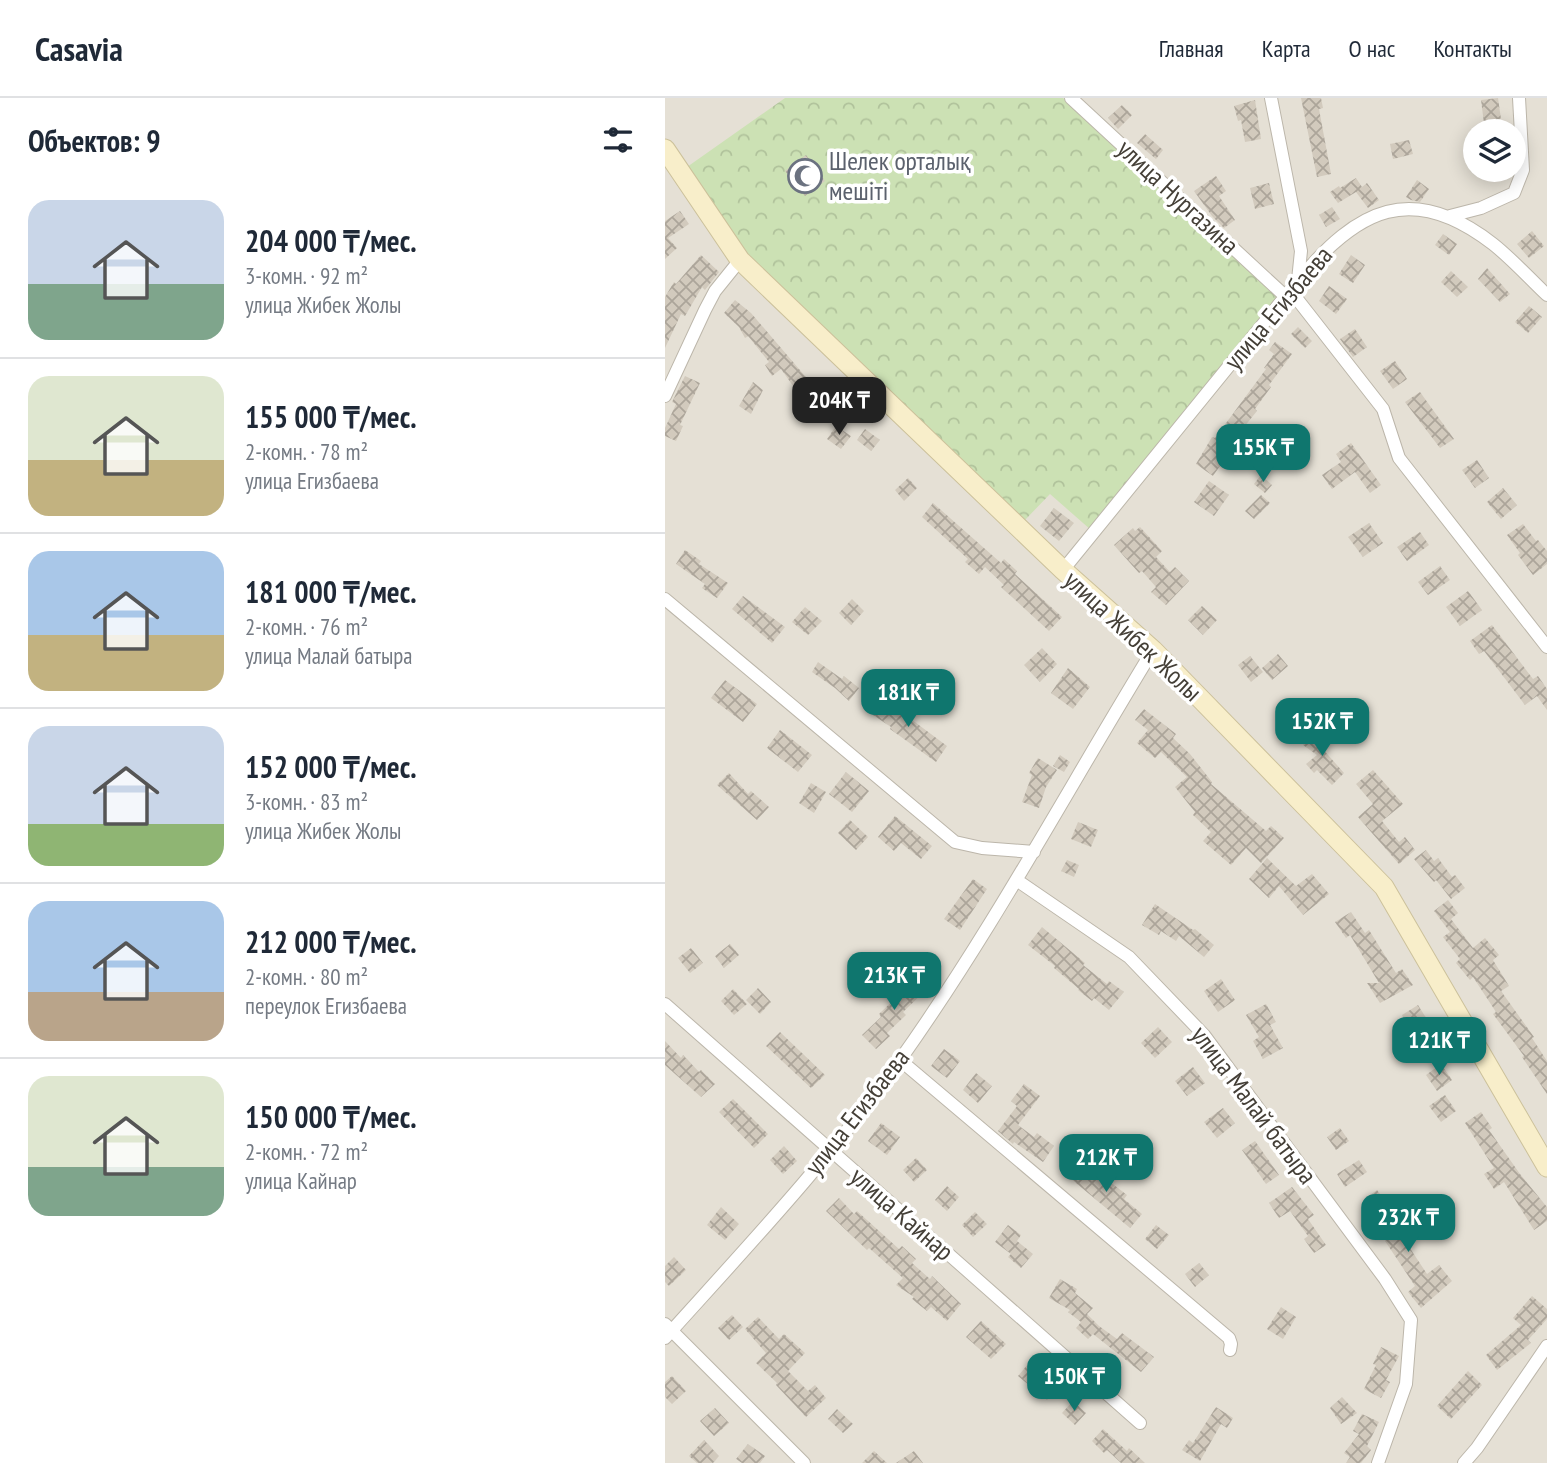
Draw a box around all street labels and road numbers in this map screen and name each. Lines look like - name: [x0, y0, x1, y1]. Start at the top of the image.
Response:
- street label: улица Нургазина: [1111, 132, 1246, 261]
- street label: улица Егизбаева: [1216, 239, 1339, 376]
- street label: улица Жибек Жолы: [1057, 563, 1209, 708]
- street label: улица Малай батыра: [1184, 1019, 1325, 1190]
- street label: улица Егизбаева: [797, 1042, 916, 1182]
- street label: улица Кайнар: [844, 1160, 961, 1268]

